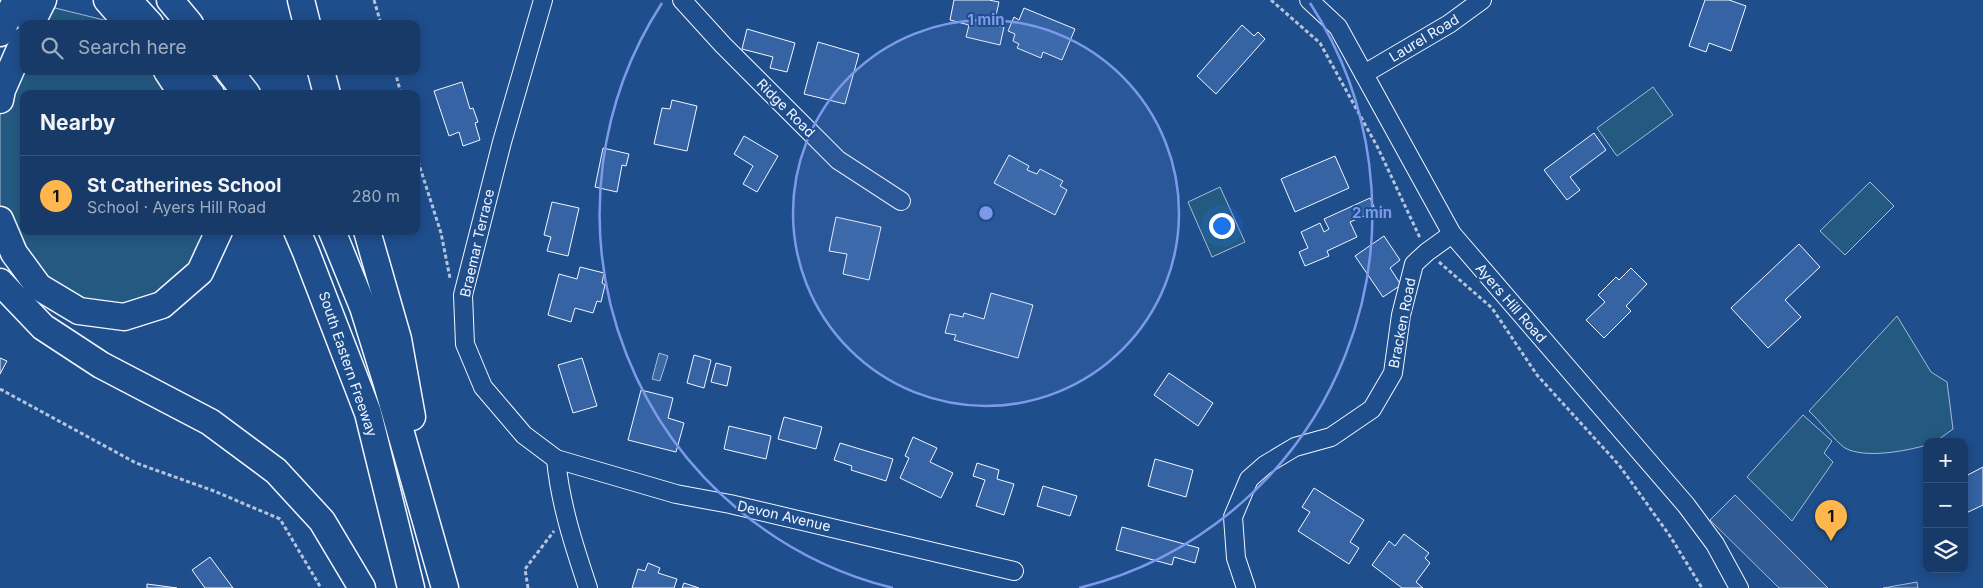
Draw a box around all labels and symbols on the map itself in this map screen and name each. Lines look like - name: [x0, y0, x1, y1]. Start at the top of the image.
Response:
- text: 1 min: [967, 10, 1005, 29]
- street label: Laurel Road: [1386, 10, 1462, 65]
- street label: Ridge Road: [754, 75, 819, 140]
- street label: Braemar Terrace: [456, 187, 497, 299]
- text: 2 min: [1352, 203, 1392, 222]
- centre of rings: [977, 204, 995, 222]
- your location: [1209, 213, 1235, 239]
- street label: Ayers Hill Road: [1472, 260, 1550, 346]
- street label: Bracken Road: [1384, 276, 1419, 370]
- street label: South Eastern Freeway: [316, 289, 381, 439]
- street label: Devon Avenue: [736, 497, 832, 535]
- pin: 1: [1815, 500, 1847, 541]

